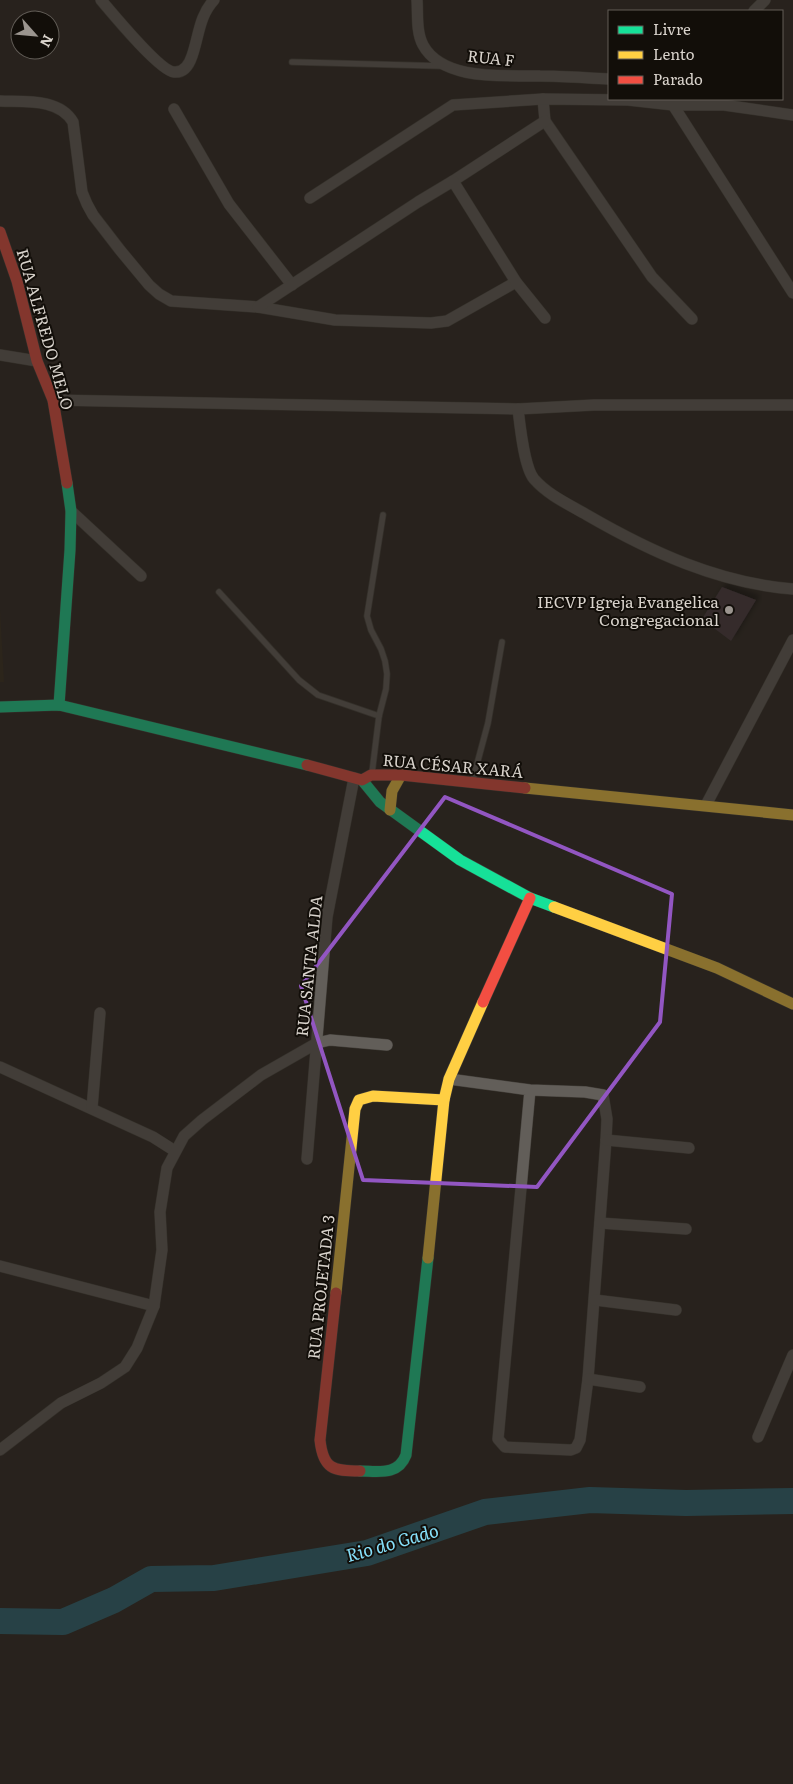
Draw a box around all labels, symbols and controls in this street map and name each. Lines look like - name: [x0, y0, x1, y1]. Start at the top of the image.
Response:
- north arrow: [10, 10, 60, 60]
- legend: [608, 10, 783, 100]
- text: Livre: [653, 17, 691, 40]
- text: N: [36, 32, 59, 51]
- text: Lento: [653, 42, 695, 65]
- street label: RUA F: [466, 43, 516, 71]
- text: Parado: [653, 67, 703, 90]
- street label: RUA ALFREDO MELO: [11, 245, 81, 413]
- place label: IECVP Igreja Evangelica Congregacional: [537, 589, 719, 631]
- marker: IECVP Igreja Evangelica Congregacional: [723, 604, 735, 616]
- street label: RUA CÉSAR XARÁ: [382, 747, 525, 783]
- street label: RUA SANTA ALDA: [289, 894, 327, 1038]
- street label: RUA PROJETADA 3: [300, 1213, 340, 1361]
- water label: Rio do Gado: [342, 1516, 442, 1568]

